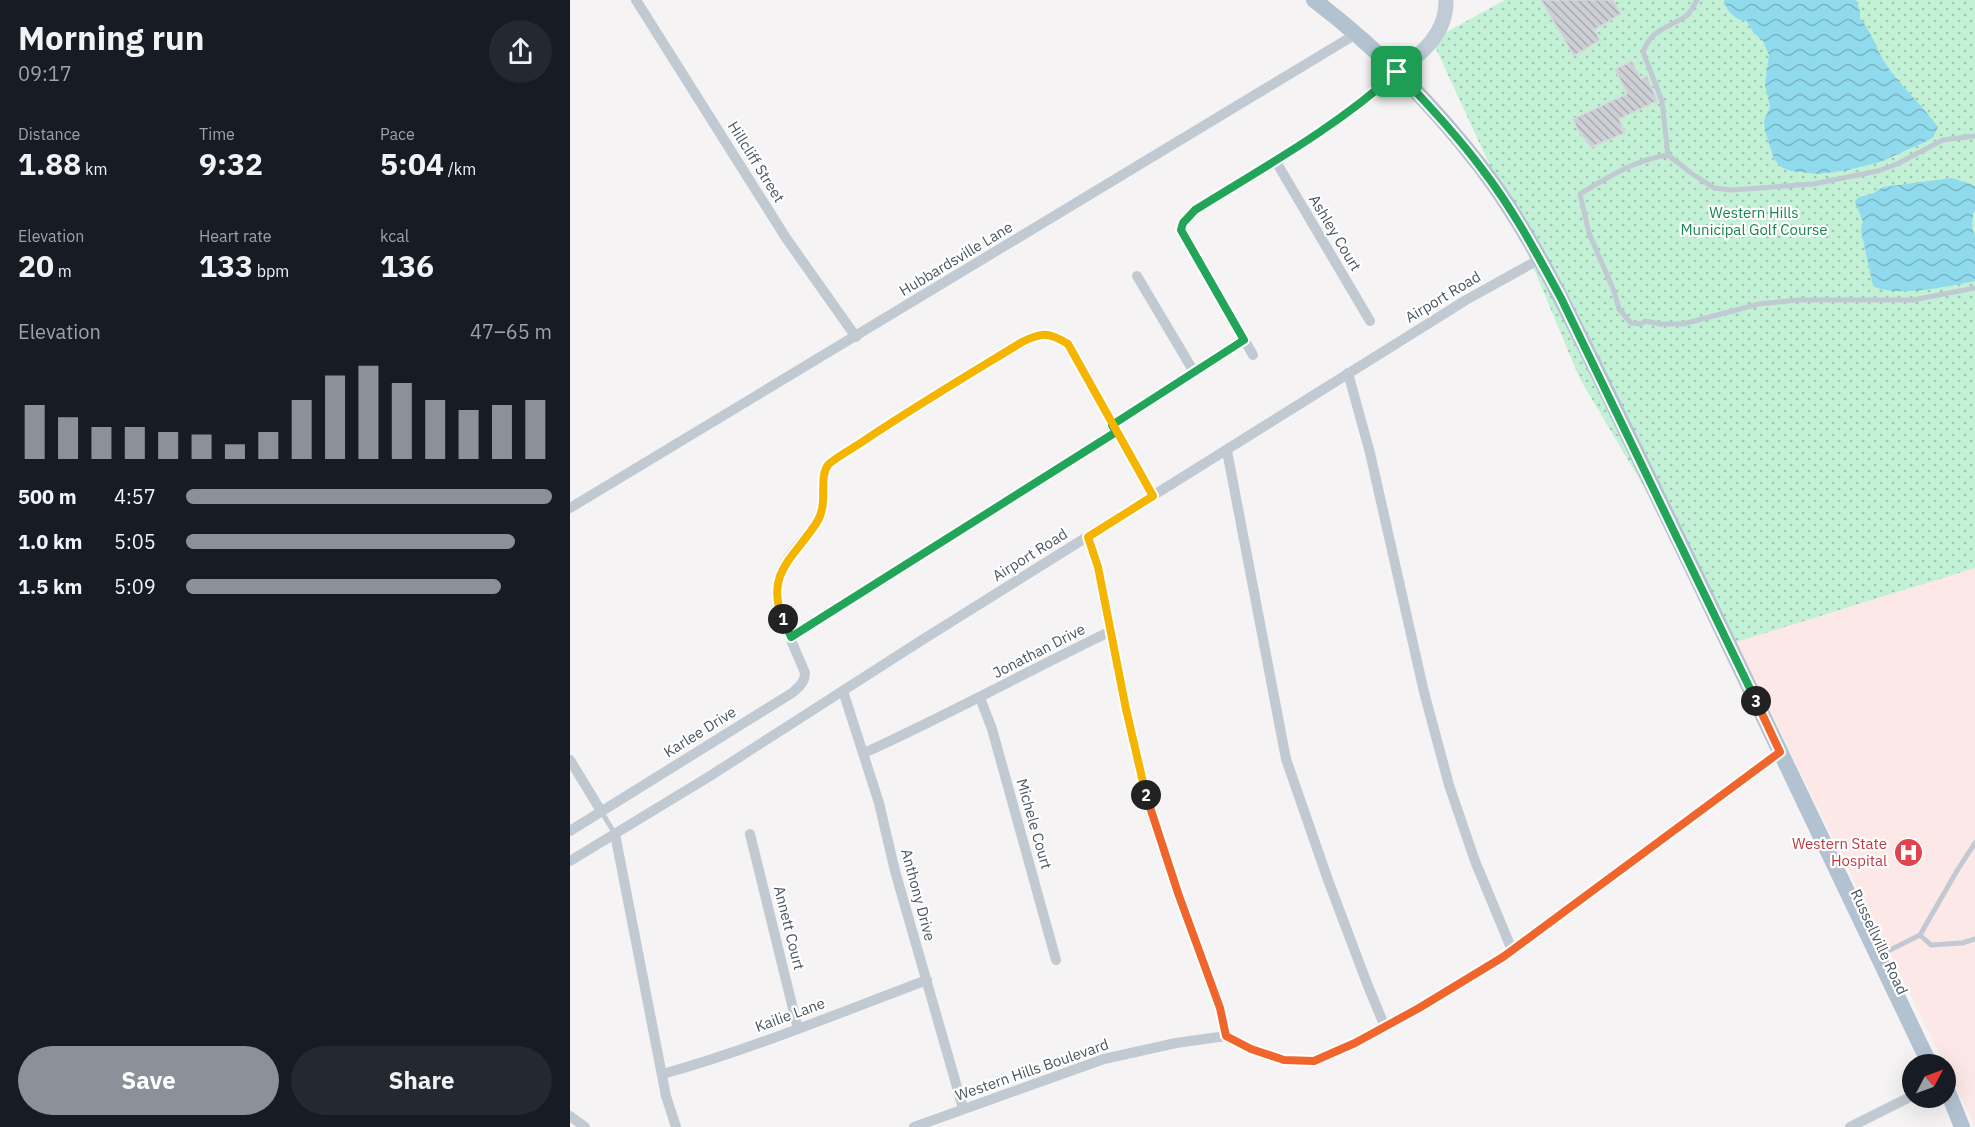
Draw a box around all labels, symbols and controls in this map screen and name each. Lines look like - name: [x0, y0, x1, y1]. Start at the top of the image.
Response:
- text: Morning run: [18, 16, 204, 59]
- button: share: [489, 20, 552, 83]
- pin: [1371, 46, 1422, 97]
- icon: arrive: [1380, 55, 1413, 88]
- text: 09:17: [18, 60, 72, 87]
- street label: Hillcliff Street: [724, 118, 789, 206]
- text: Distance: [18, 124, 80, 144]
- text: Time: [199, 124, 235, 144]
- text: Pace: [380, 124, 415, 144]
- text: 1.88: [18, 144, 81, 183]
- text: 9:32: [199, 144, 263, 183]
- text: 5:04: [380, 144, 444, 183]
- text: km: [81, 159, 108, 179]
- text: /km: [444, 159, 476, 179]
- street label: Ashley Court: [1305, 191, 1366, 274]
- park label: Western Hills Municipal Golf Course: [1680, 203, 1828, 239]
- street label: Hubbardsville Lane: [896, 217, 1016, 300]
- text: Elevation: [18, 226, 84, 246]
- text: Heart rate: [199, 226, 272, 246]
- text: kcal: [380, 226, 409, 246]
- text: 20: [18, 246, 54, 285]
- text: 133: [199, 246, 253, 285]
- text: 136: [380, 246, 434, 285]
- text: m: [54, 261, 72, 281]
- text: bpm: [253, 261, 289, 281]
- street label: Airport Road: [1401, 267, 1484, 327]
- text: Elevation: [18, 318, 101, 345]
- text: 47–65 m: [470, 318, 552, 345]
- text: 500 m: [18, 483, 77, 510]
- text: 4:57: [114, 483, 156, 510]
- street label: Airport Road: [989, 524, 1071, 585]
- text: 1.0 km: [18, 528, 82, 555]
- text: 5:05: [114, 528, 156, 555]
- text: 1.5 km: [18, 573, 82, 600]
- text: 5:09: [114, 573, 156, 600]
- pin: 1: [768, 604, 798, 634]
- text: 1: [778, 609, 788, 629]
- street label: Jonathan Drive: [989, 619, 1088, 682]
- pin: 3: [1741, 686, 1771, 716]
- text: 3: [1751, 691, 1761, 711]
- street label: Karlee Drive: [660, 702, 739, 761]
- street label: Michele Court: [1013, 776, 1056, 871]
- pin: 2: [1131, 780, 1161, 810]
- text: 2: [1141, 785, 1151, 805]
- place label: Western State Hospital: [1792, 834, 1887, 870]
- hospital icon: Western State Hospital: [1892, 837, 1924, 869]
- street label: Anthony Drive: [897, 847, 940, 943]
- street label: Annett Court: [770, 884, 809, 972]
- street label: Russellville Road: [1847, 886, 1912, 998]
- street label: Kailie Lane: [752, 993, 827, 1036]
- street label: Western Hills Boulevard: [953, 1034, 1111, 1105]
- button: Save: [18, 1046, 279, 1115]
- button: Share: [291, 1046, 552, 1115]
- north arrow: [1902, 1054, 1956, 1108]
- map controls: [1902, 1054, 1956, 1108]

